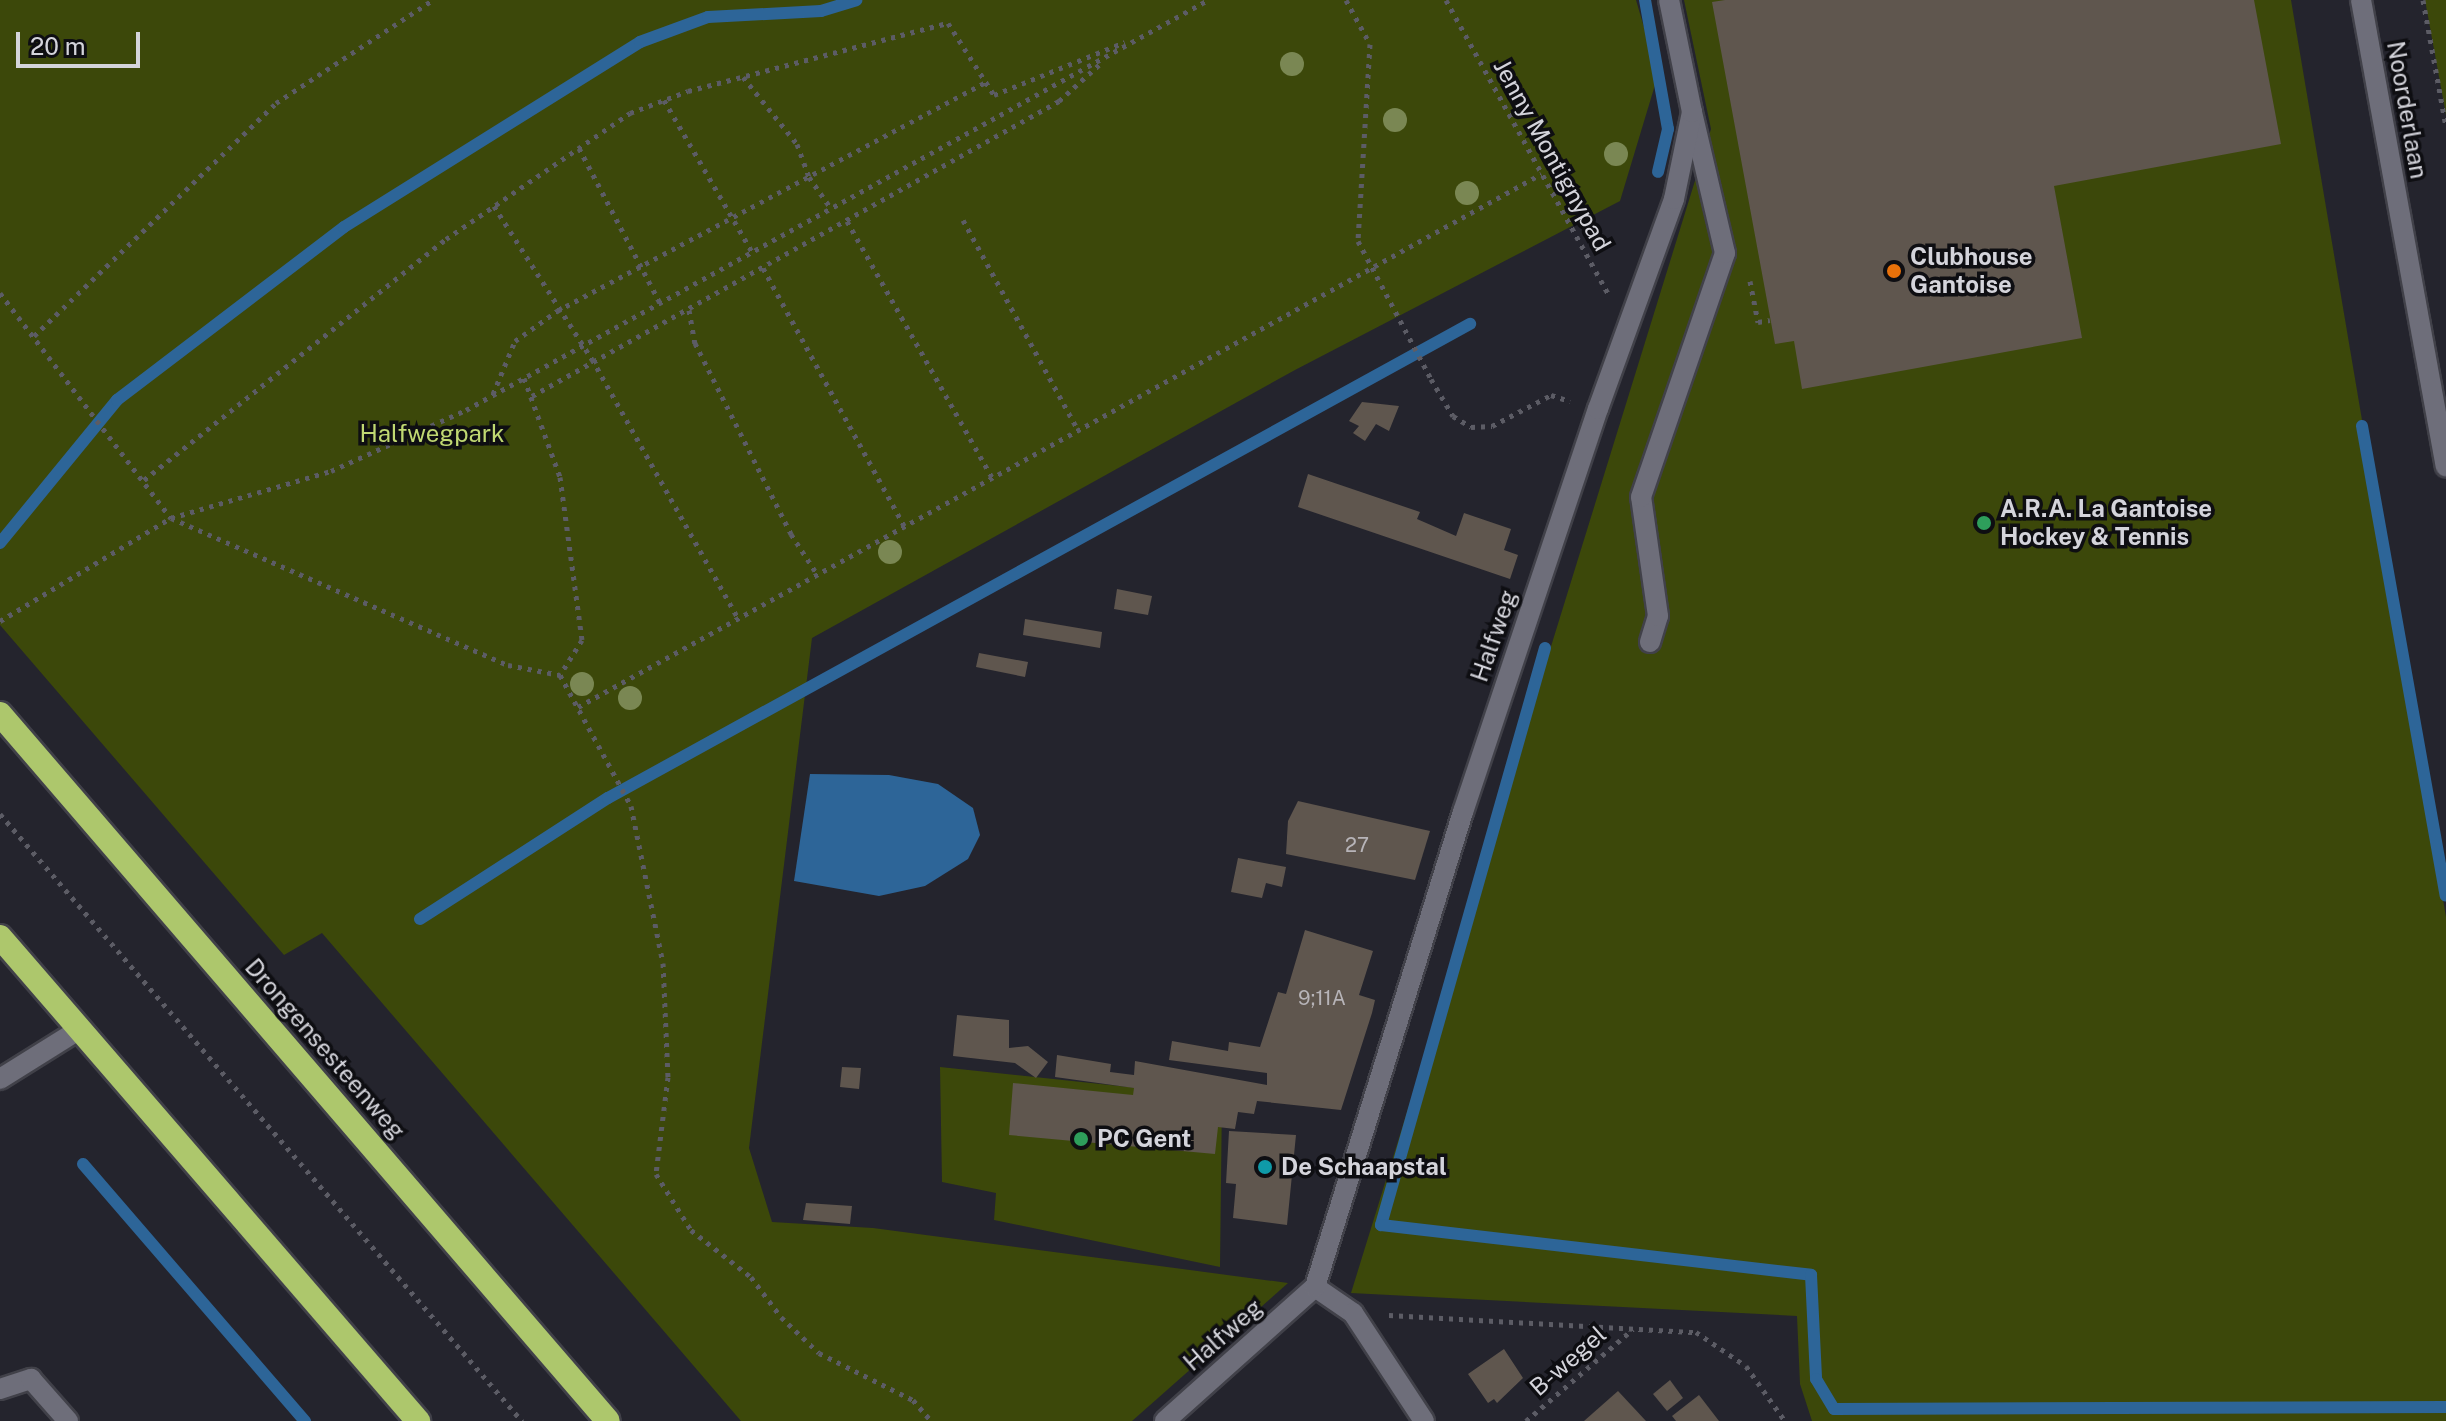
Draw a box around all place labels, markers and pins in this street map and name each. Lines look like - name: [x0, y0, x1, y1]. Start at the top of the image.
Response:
- place label: Clubhouse Gantoise: [1910, 243, 2033, 299]
- marker: Clubhouse Gantoise: [1885, 262, 1903, 280]
- place label: A.R.A. La Gantoise Hockey & Tennis: [2000, 495, 2212, 551]
- marker: A.R.A. La Gantoise Hockey & Tennis: [1975, 514, 1993, 532]
- place label: PC Gent: [1097, 1125, 1191, 1153]
- marker: PC Gent: [1072, 1130, 1090, 1148]
- place label: De Schaapstal: [1281, 1153, 1447, 1181]
- marker: De Schaapstal: [1256, 1158, 1274, 1176]

